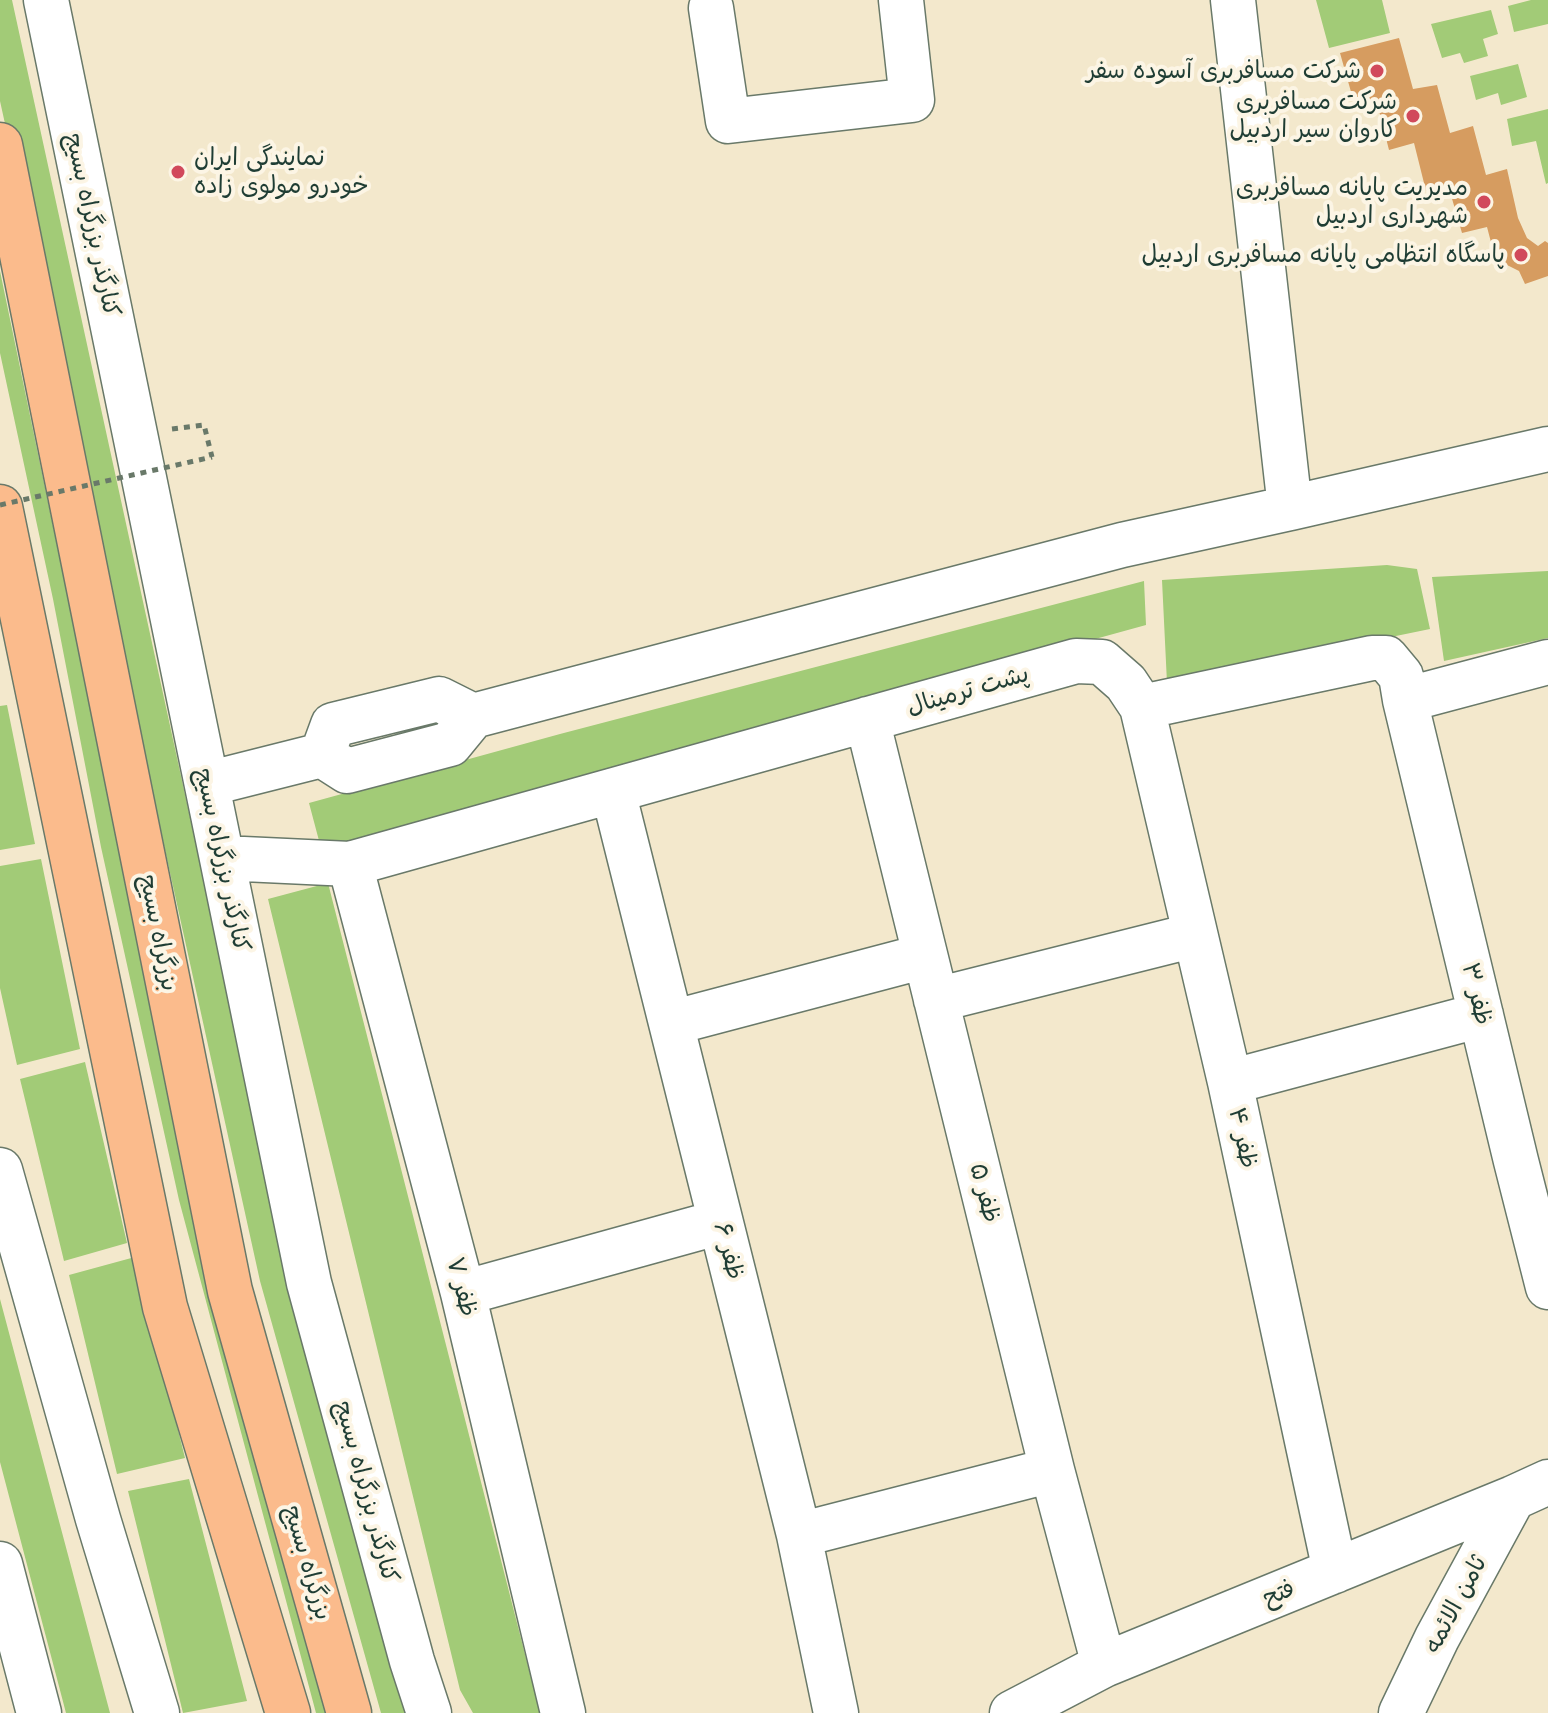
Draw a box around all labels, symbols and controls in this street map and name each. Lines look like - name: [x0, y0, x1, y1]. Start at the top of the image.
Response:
- place label: شرکت مسافربری آسوده سفر: [1086, 57, 1361, 85]
- marker: شرکت مسافربری آسوده سفر: [1368, 62, 1386, 80]
- place label: شرکت مسافربری کاروان سیر اردبیل: [1229, 88, 1397, 144]
- marker: شرکت مسافربری کاروان سیر اردبیل: [1404, 107, 1422, 125]
- street label: کنارگذر بزرگراه بسیج: [58, 131, 126, 319]
- place label: نمایندگی ایران خودرو مولوی زاده: [194, 144, 369, 200]
- marker: نمایندگی ایران خودرو مولوی زاده: [169, 163, 187, 181]
- place label: مدیریت پایانه مسافربری شهرداری اردبیل: [1236, 174, 1468, 230]
- marker: مدیریت پایانه مسافربری شهرداری اردبیل: [1475, 193, 1493, 211]
- place label: پاسگاه انتظامی پایانه مسافربری اردبیل: [1142, 241, 1505, 269]
- marker: پاسگاه انتظامی پایانه مسافربری اردبیل: [1512, 246, 1530, 264]
- street label: پشت ترمینال: [904, 660, 1032, 722]
- street label: کنارگذر بزرگراه بسیج: [188, 766, 256, 954]
- street label: بزرگراه بسیج: [133, 872, 183, 994]
- street label: ظفر ۳: [1455, 960, 1497, 1028]
- street label: ظفر ۴: [1222, 1105, 1262, 1171]
- street label: ظفر ۵: [963, 1160, 1005, 1226]
- street label: ظفر ۶: [707, 1219, 749, 1283]
- street label: ظفر ۷: [440, 1254, 482, 1320]
- street label: کنارگذر بزرگراه بسیج: [328, 1398, 404, 1586]
- street label: بزرگراه بسیج: [277, 1502, 337, 1624]
- street label: ثامن الائمه: [1418, 1551, 1494, 1659]
- street label: فتح: [1259, 1575, 1299, 1613]

